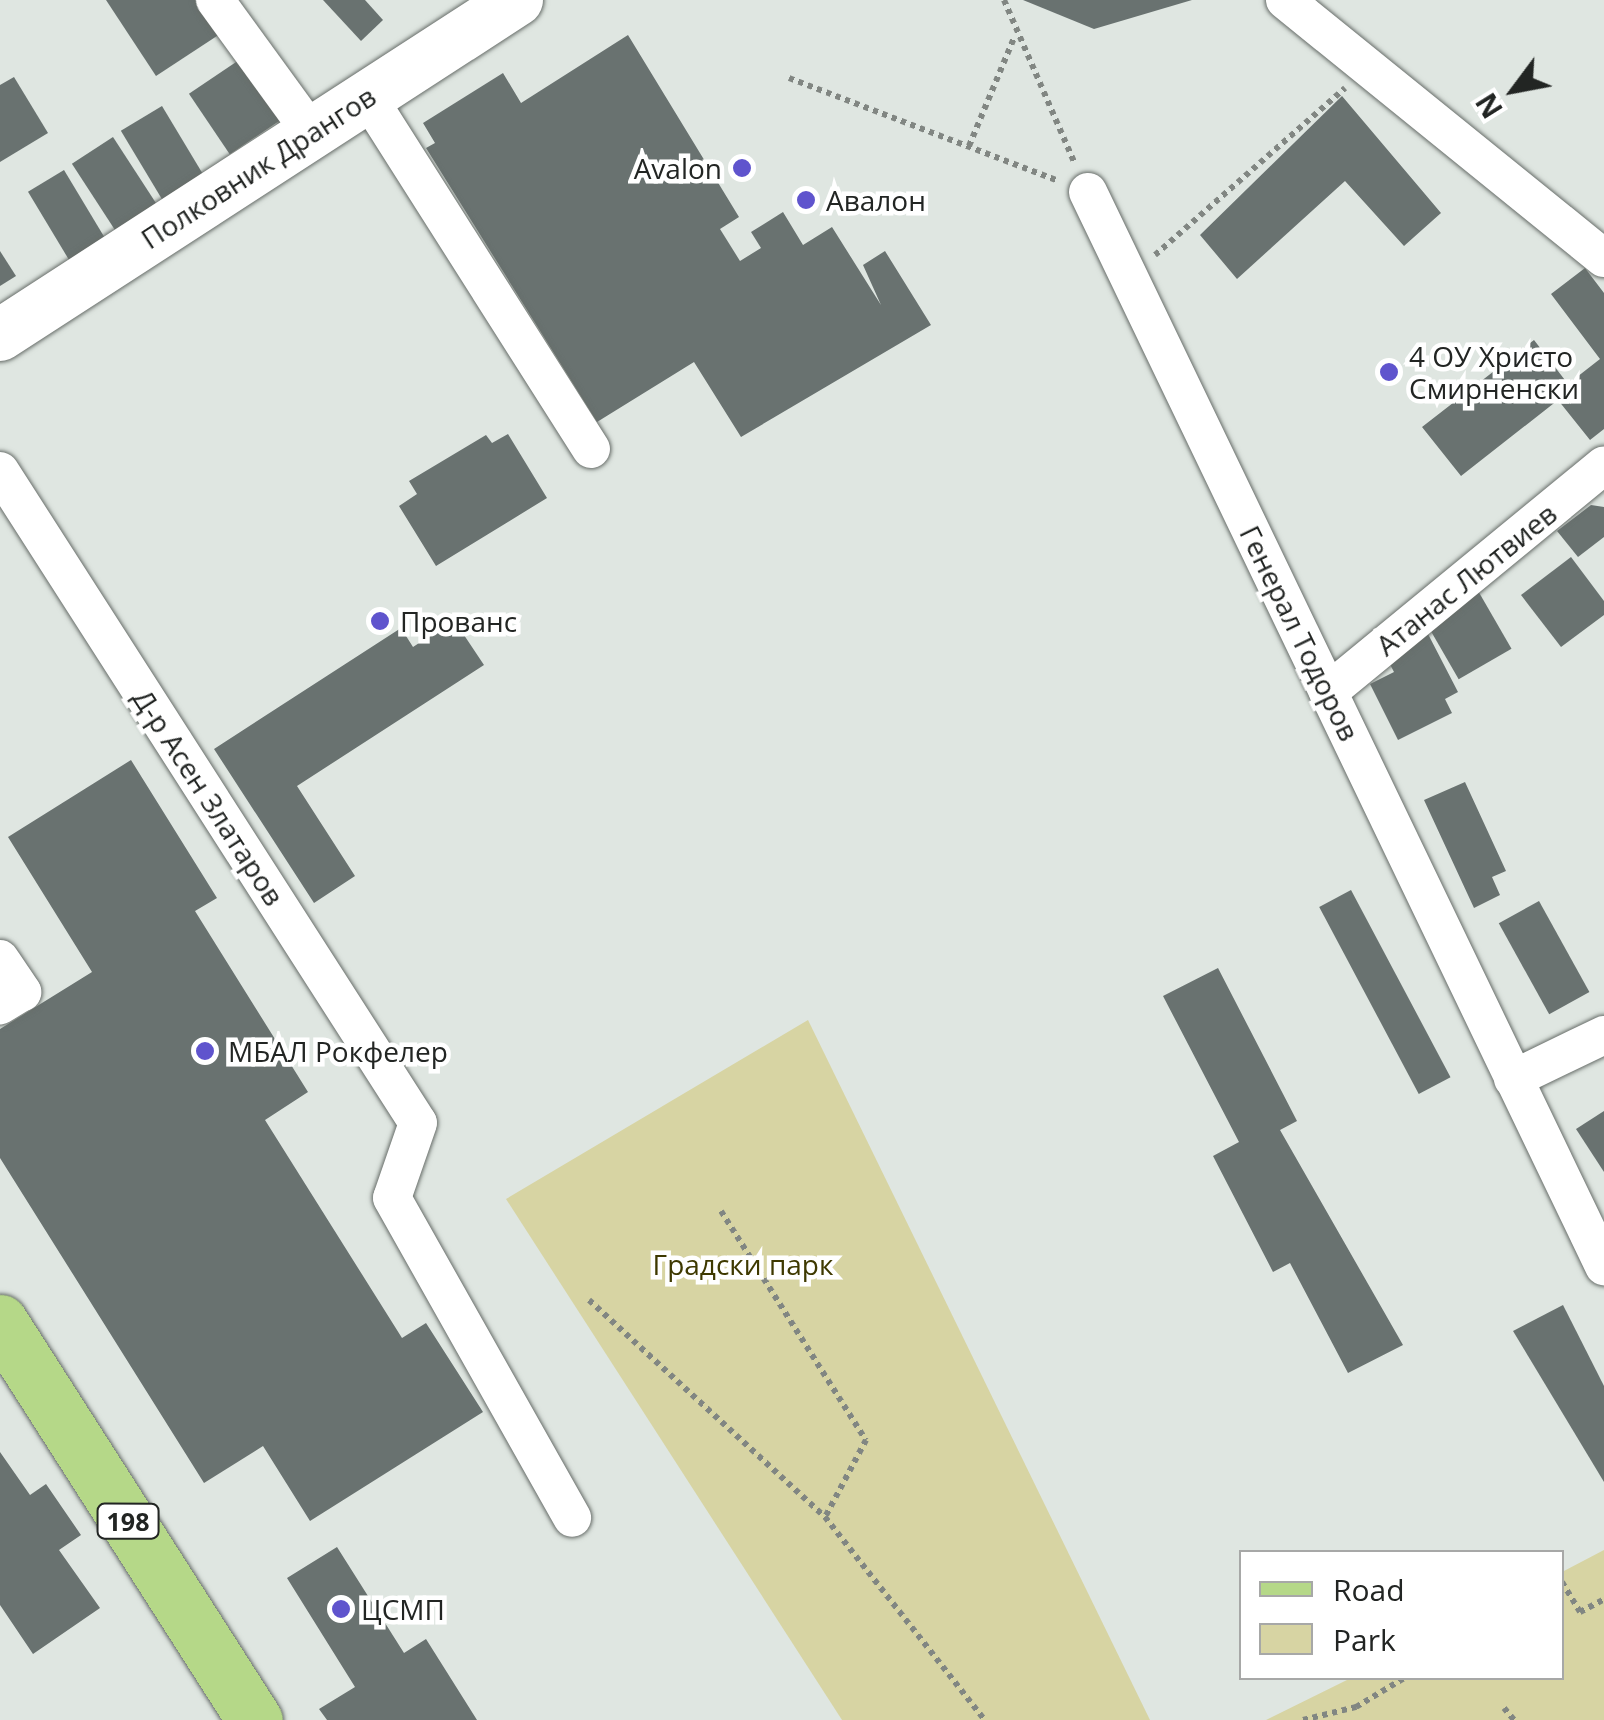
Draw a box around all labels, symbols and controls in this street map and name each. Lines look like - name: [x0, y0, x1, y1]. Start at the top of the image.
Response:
- north arrow: [1464, 40, 1564, 140]
- street label: Полковник Дрангов: [135, 79, 381, 255]
- text: N: [1466, 86, 1511, 126]
- place label: Avalon: [634, 151, 722, 185]
- marker: Avalon: [731, 157, 753, 179]
- place label: Авалон: [826, 183, 926, 217]
- marker: Авалон: [795, 189, 817, 211]
- place label: 4 ОУ Христо Смирненски: [1409, 339, 1579, 405]
- marker: 4 ОУ Христо Смирненски: [1378, 361, 1400, 383]
- street label: Атанас Лютвиев: [1369, 496, 1563, 662]
- street label: Генерал Тодоров: [1233, 520, 1367, 746]
- place label: Прованс: [400, 604, 517, 638]
- marker: Прованс: [369, 610, 391, 632]
- street label: Д-р Асен Златаров: [127, 683, 291, 911]
- place label: МБАЛ Рокфелер: [228, 1034, 448, 1068]
- marker: МБАЛ Рокфелер: [192, 1038, 218, 1064]
- park label: Градски парк: [653, 1247, 833, 1281]
- road number: 198: [96, 1501, 160, 1541]
- legend: [1239, 1550, 1564, 1680]
- text: Road: [1333, 1569, 1405, 1610]
- place label: ЦСМП: [361, 1592, 445, 1626]
- marker: ЦСМП: [330, 1598, 352, 1620]
- text: Park: [1333, 1619, 1396, 1660]

